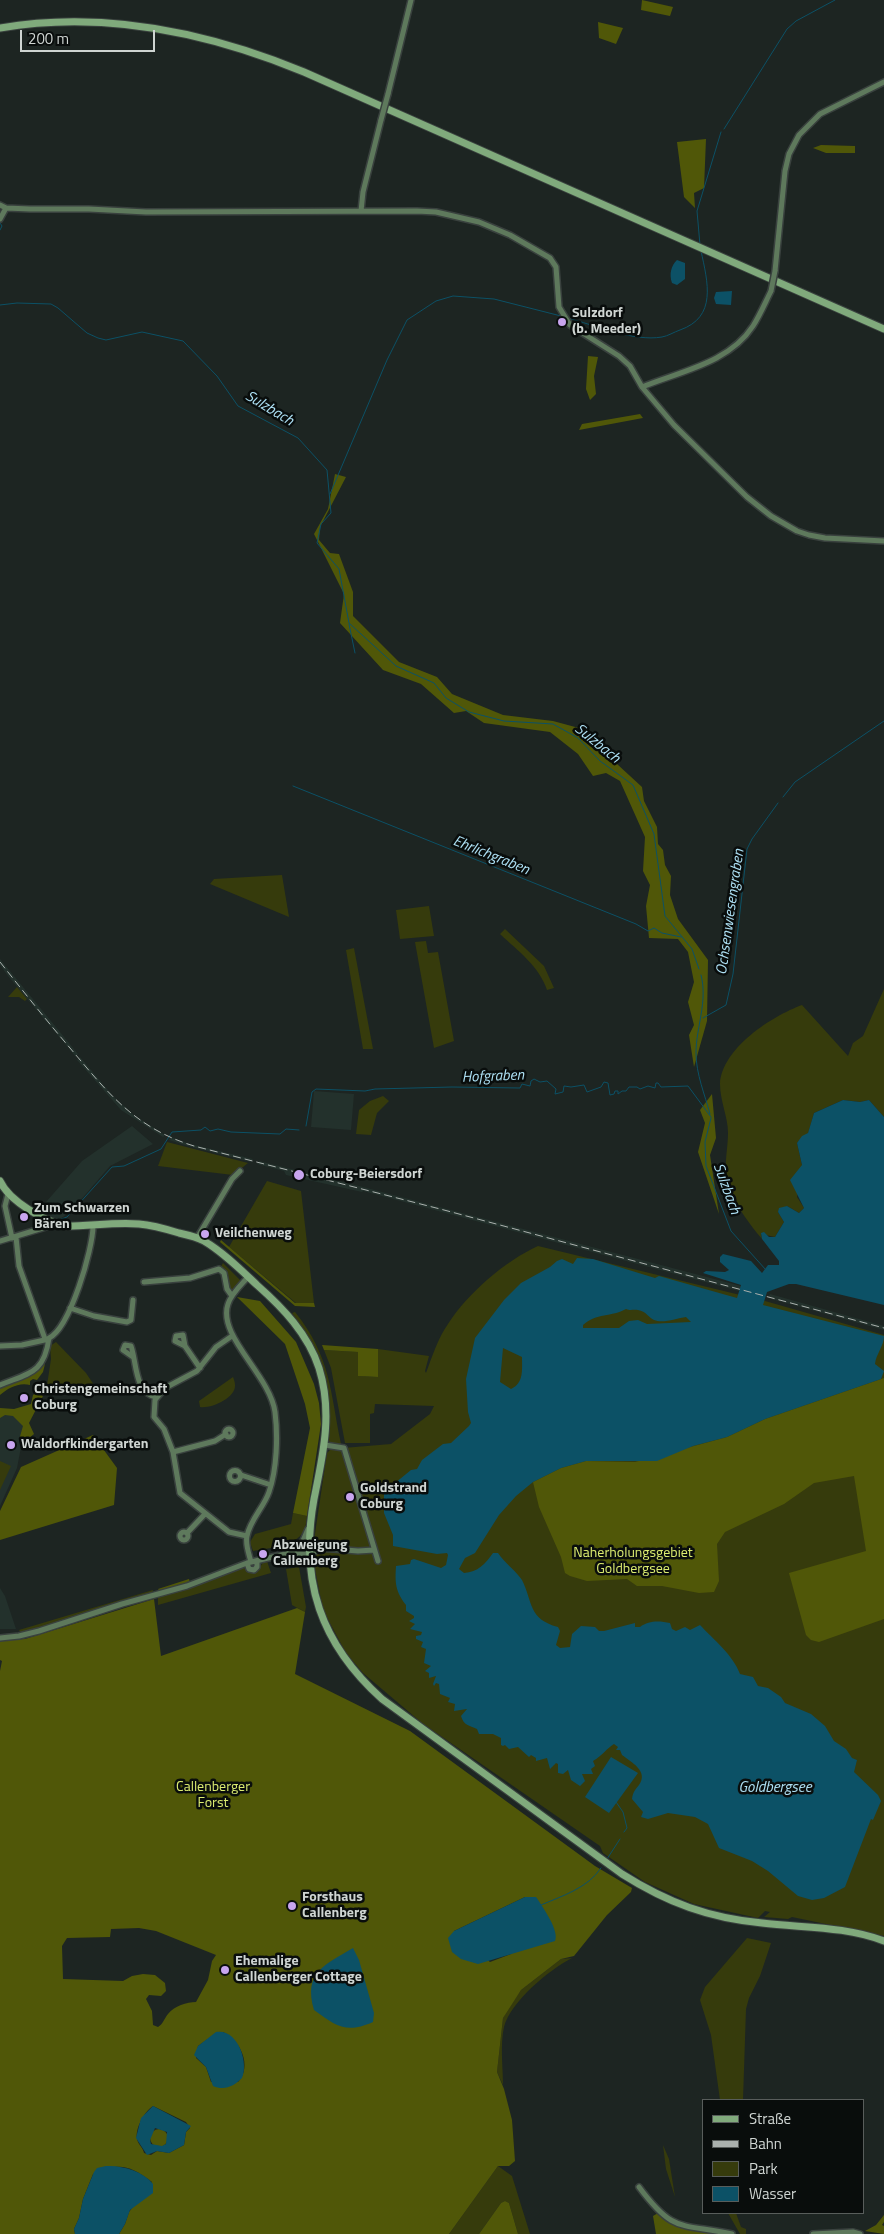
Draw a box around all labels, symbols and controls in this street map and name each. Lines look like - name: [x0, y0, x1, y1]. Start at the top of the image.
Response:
- scale bar: [22, 20, 158, 52]
- text: 200 m: [28, 27, 69, 50]
- place label: Sulzdorf (b. Meeder): [572, 306, 641, 338]
- marker: Sulzdorf (b. Meeder): [556, 316, 568, 328]
- water label: Sulzbach: [242, 388, 296, 430]
- water label: Sulzbach: [571, 720, 623, 768]
- water label: Ehrlichgraben: [450, 833, 532, 879]
- water label: Ochsenwiesengraben: [713, 848, 749, 976]
- water label: Hofgraben: [462, 1067, 524, 1087]
- water label: Sulzbach: [708, 1161, 744, 1217]
- place label: Coburg-Beiersdorf: [310, 1167, 422, 1183]
- marker: Coburg-Beiersdorf: [292, 1168, 306, 1182]
- place label: Zum Schwarzen Bären: [34, 1201, 130, 1234]
- marker: Zum Schwarzen Bären: [18, 1211, 30, 1223]
- place label: Veilchenweg: [215, 1226, 292, 1242]
- marker: Veilchenweg: [199, 1228, 211, 1240]
- place label: Christengemeinschaft Coburg: [34, 1382, 167, 1414]
- marker: Christengemeinschaft Coburg: [18, 1392, 30, 1404]
- place label: Waldorfkindergarten: [21, 1437, 148, 1453]
- marker: Waldorfkindergarten: [5, 1439, 17, 1451]
- place label: Goldstrand Coburg: [360, 1481, 427, 1514]
- marker: Goldstrand Coburg: [344, 1491, 356, 1503]
- place label: Abzweigung Callenberg: [273, 1538, 347, 1570]
- park label: Naherholungsgebiet Goldbergsee: [573, 1546, 693, 1578]
- marker: Abzweigung Callenberg: [257, 1548, 269, 1560]
- water label: Goldbergsee: [738, 1779, 812, 1797]
- park label: Callenberger Forst: [176, 1780, 250, 1812]
- place label: Forsthaus Callenberg: [302, 1890, 367, 1922]
- marker: Forsthaus Callenberg: [286, 1900, 298, 1912]
- place label: Ehemalige Callenberger Cottage: [235, 1954, 362, 1986]
- marker: Ehemalige Callenberger Cottage: [219, 1964, 231, 1976]
- legend: [702, 2099, 864, 2214]
- text: Straße: [749, 2107, 791, 2130]
- text: Bahn: [749, 2132, 782, 2155]
- text: Park: [749, 2157, 778, 2180]
- text: Wasser: [749, 2182, 796, 2205]

